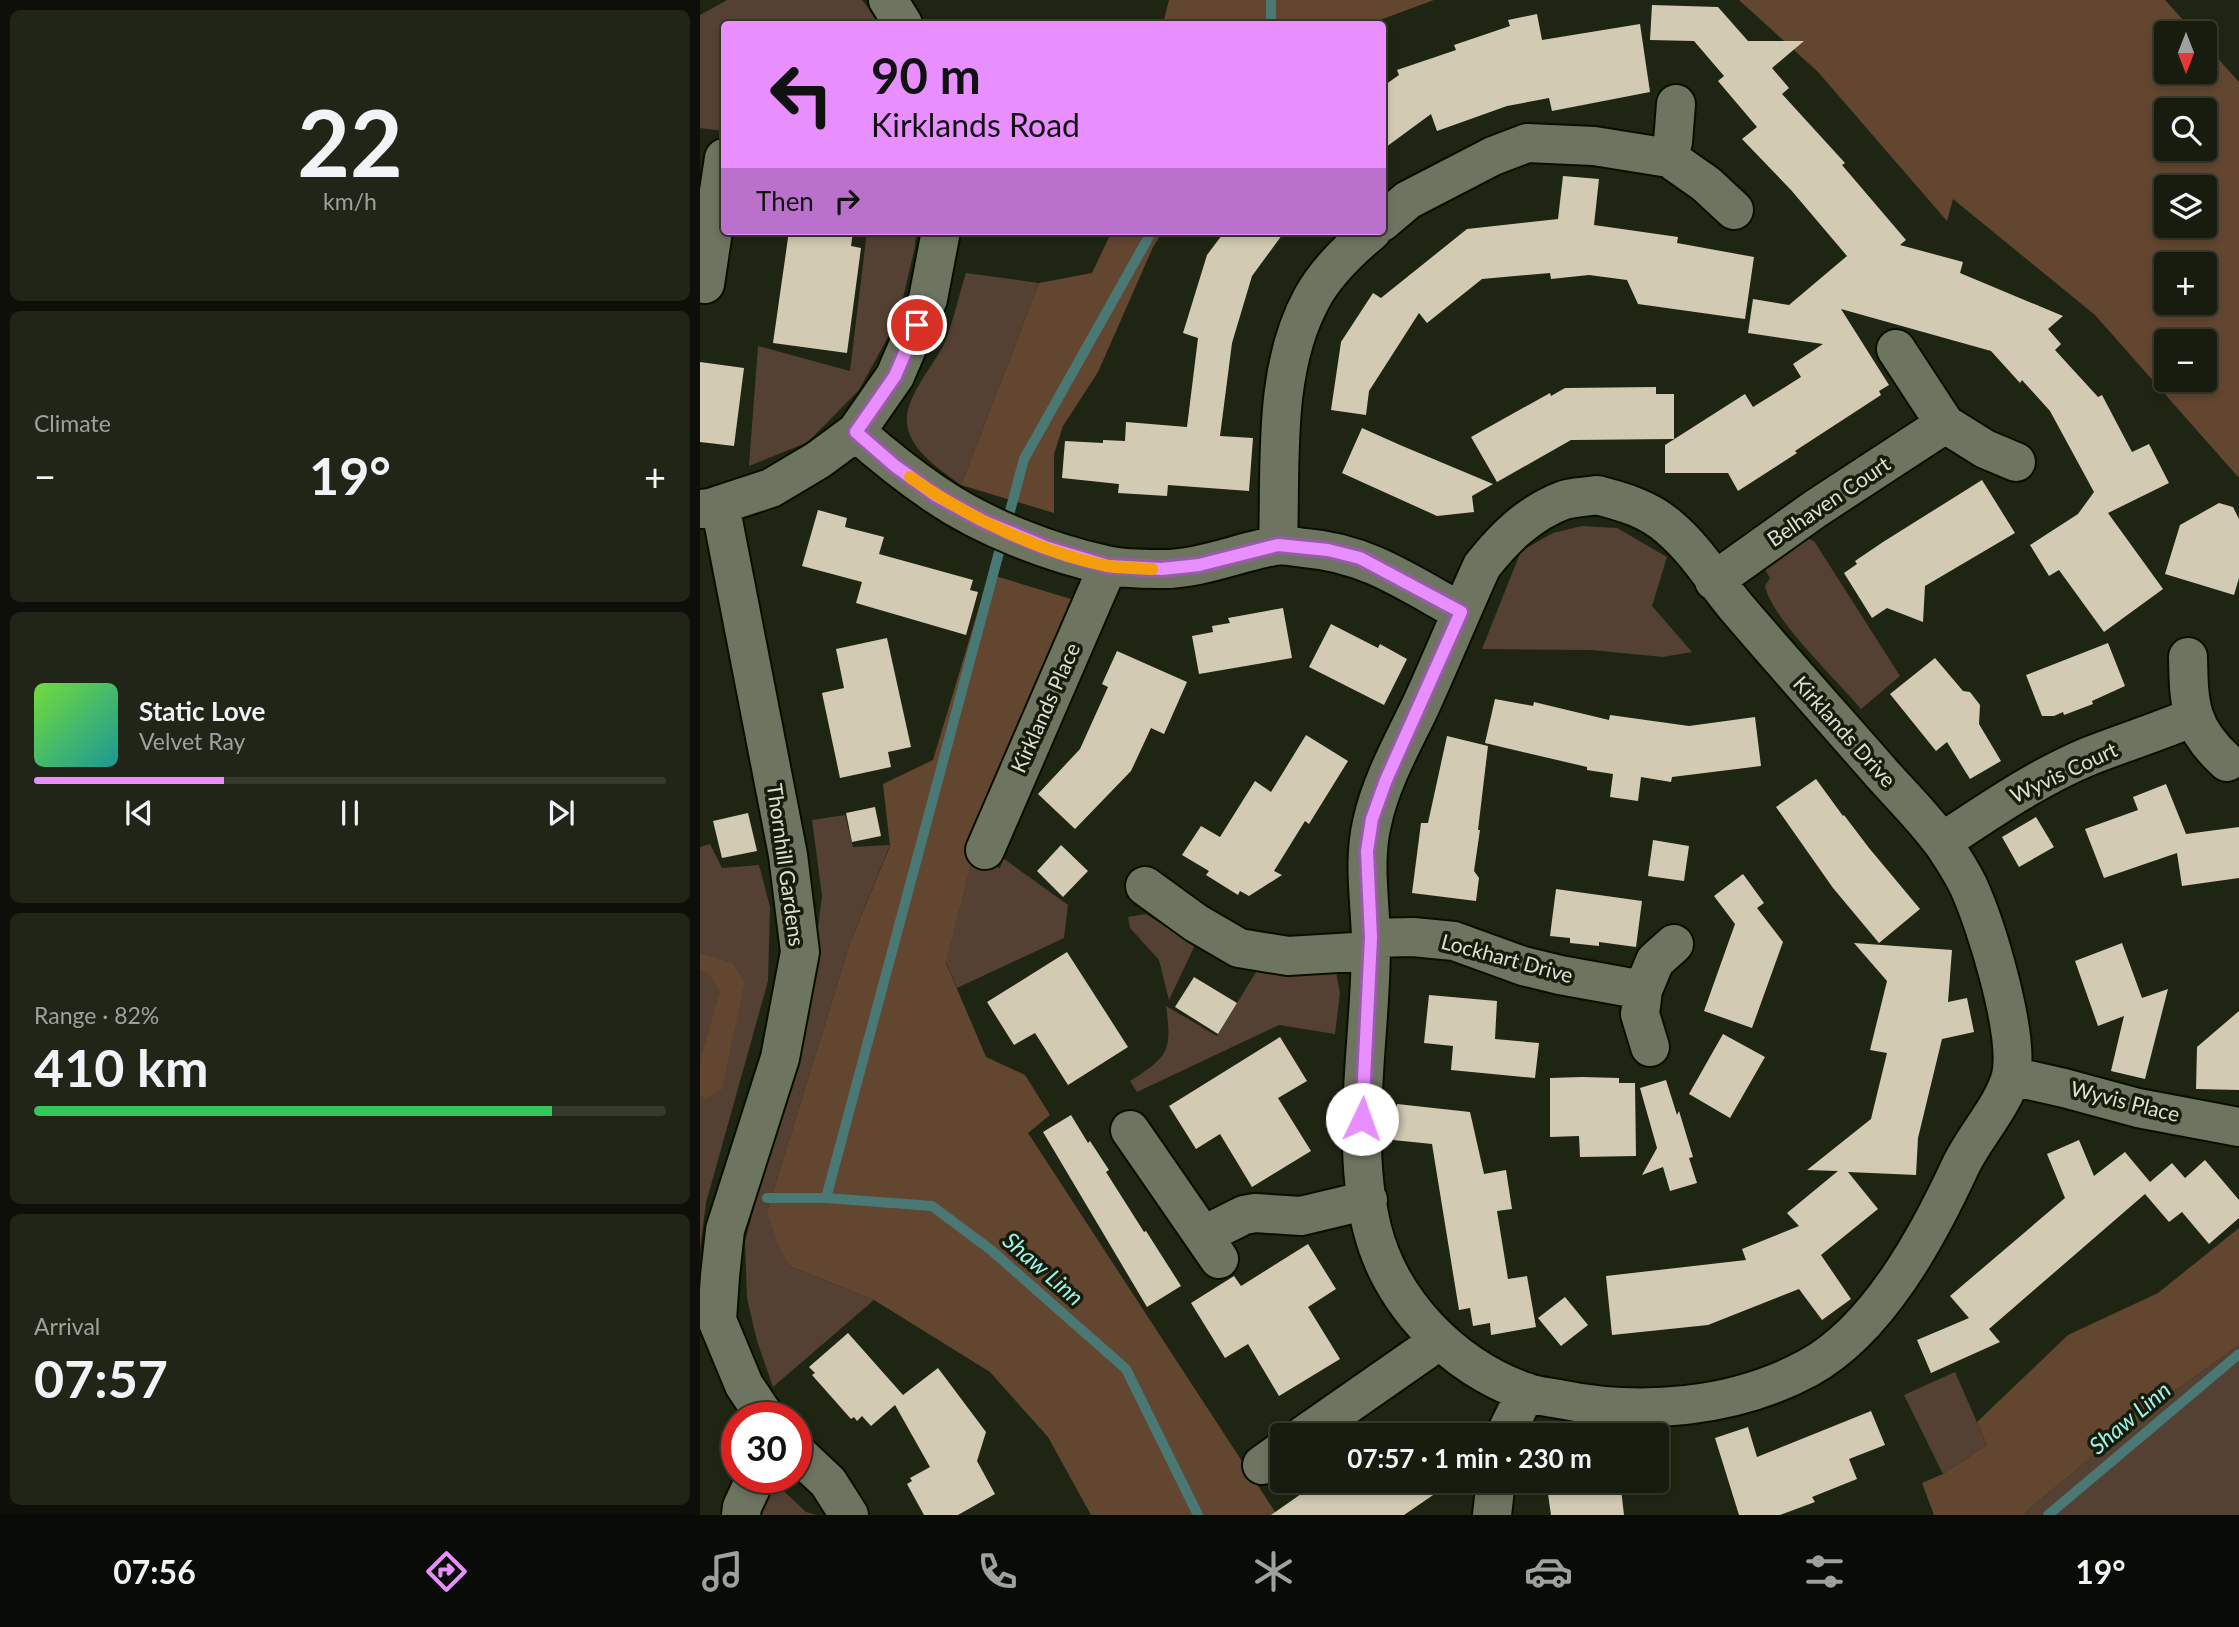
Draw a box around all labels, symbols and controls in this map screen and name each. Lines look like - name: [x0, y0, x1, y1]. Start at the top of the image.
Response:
- north arrow: [2154, 21, 2217, 84]
- map controls: [2154, 21, 2217, 392]
- text: 90 m: [871, 46, 981, 104]
- icon: left: [756, 49, 847, 140]
- text: 22: [297, 87, 403, 196]
- button: search: [2154, 98, 2217, 161]
- text: Kirklands Road: [871, 105, 1080, 144]
- button: layers: [2154, 175, 2217, 238]
- icon: right: [828, 182, 866, 220]
- text: Then: [756, 185, 814, 217]
- text: km/h: [323, 187, 377, 215]
- button: +: [2154, 252, 2217, 315]
- pin: [887, 295, 947, 355]
- icon: arrive: [898, 306, 936, 344]
- button: −: [2154, 329, 2217, 392]
- text: Climate: [34, 409, 111, 437]
- text: 19°: [309, 444, 391, 506]
- street label: Belhaven Court: [1762, 450, 1895, 551]
- text: −: [34, 453, 56, 499]
- text: +: [644, 453, 666, 499]
- street label: Kirklands Place: [1005, 639, 1084, 776]
- street label: Kirklands Drive: [1789, 670, 1901, 792]
- text: Static Love: [139, 695, 266, 727]
- text: Velvet Ray: [139, 727, 245, 755]
- street label: Wyvis Court: [2006, 736, 2121, 807]
- street label: Thornhill Gardens: [763, 782, 810, 948]
- icon: previous: [120, 794, 158, 832]
- icon: pause: [331, 794, 369, 832]
- icon: next: [542, 794, 580, 832]
- street label: Lockhart Drive: [1439, 928, 1576, 987]
- text: Range · 82%: [34, 1001, 159, 1029]
- text: 410 km: [34, 1036, 208, 1098]
- street label: Wyvis Place: [2068, 1075, 2182, 1126]
- position arrow: [1325, 1082, 1399, 1156]
- water label: Shaw Linn: [998, 1226, 1090, 1311]
- text: Arrival: [34, 1312, 100, 1340]
- text: 07:57: [34, 1347, 168, 1409]
- water label: Shaw Linn: [2083, 1375, 2176, 1459]
- speed limit sign: 30: [721, 1402, 812, 1493]
- text: 07:57 · 1 min · 230 m: [1347, 1442, 1592, 1474]
- icon: directions: [422, 1547, 471, 1596]
- icon: music: [698, 1547, 747, 1596]
- icon: phone: [973, 1547, 1022, 1596]
- icon: climate: [1249, 1547, 1298, 1596]
- icon: car: [1524, 1547, 1573, 1596]
- icon: filters: [1800, 1547, 1849, 1596]
- text: 07:56: [113, 1552, 196, 1591]
- text: 19°: [2075, 1552, 2126, 1591]

